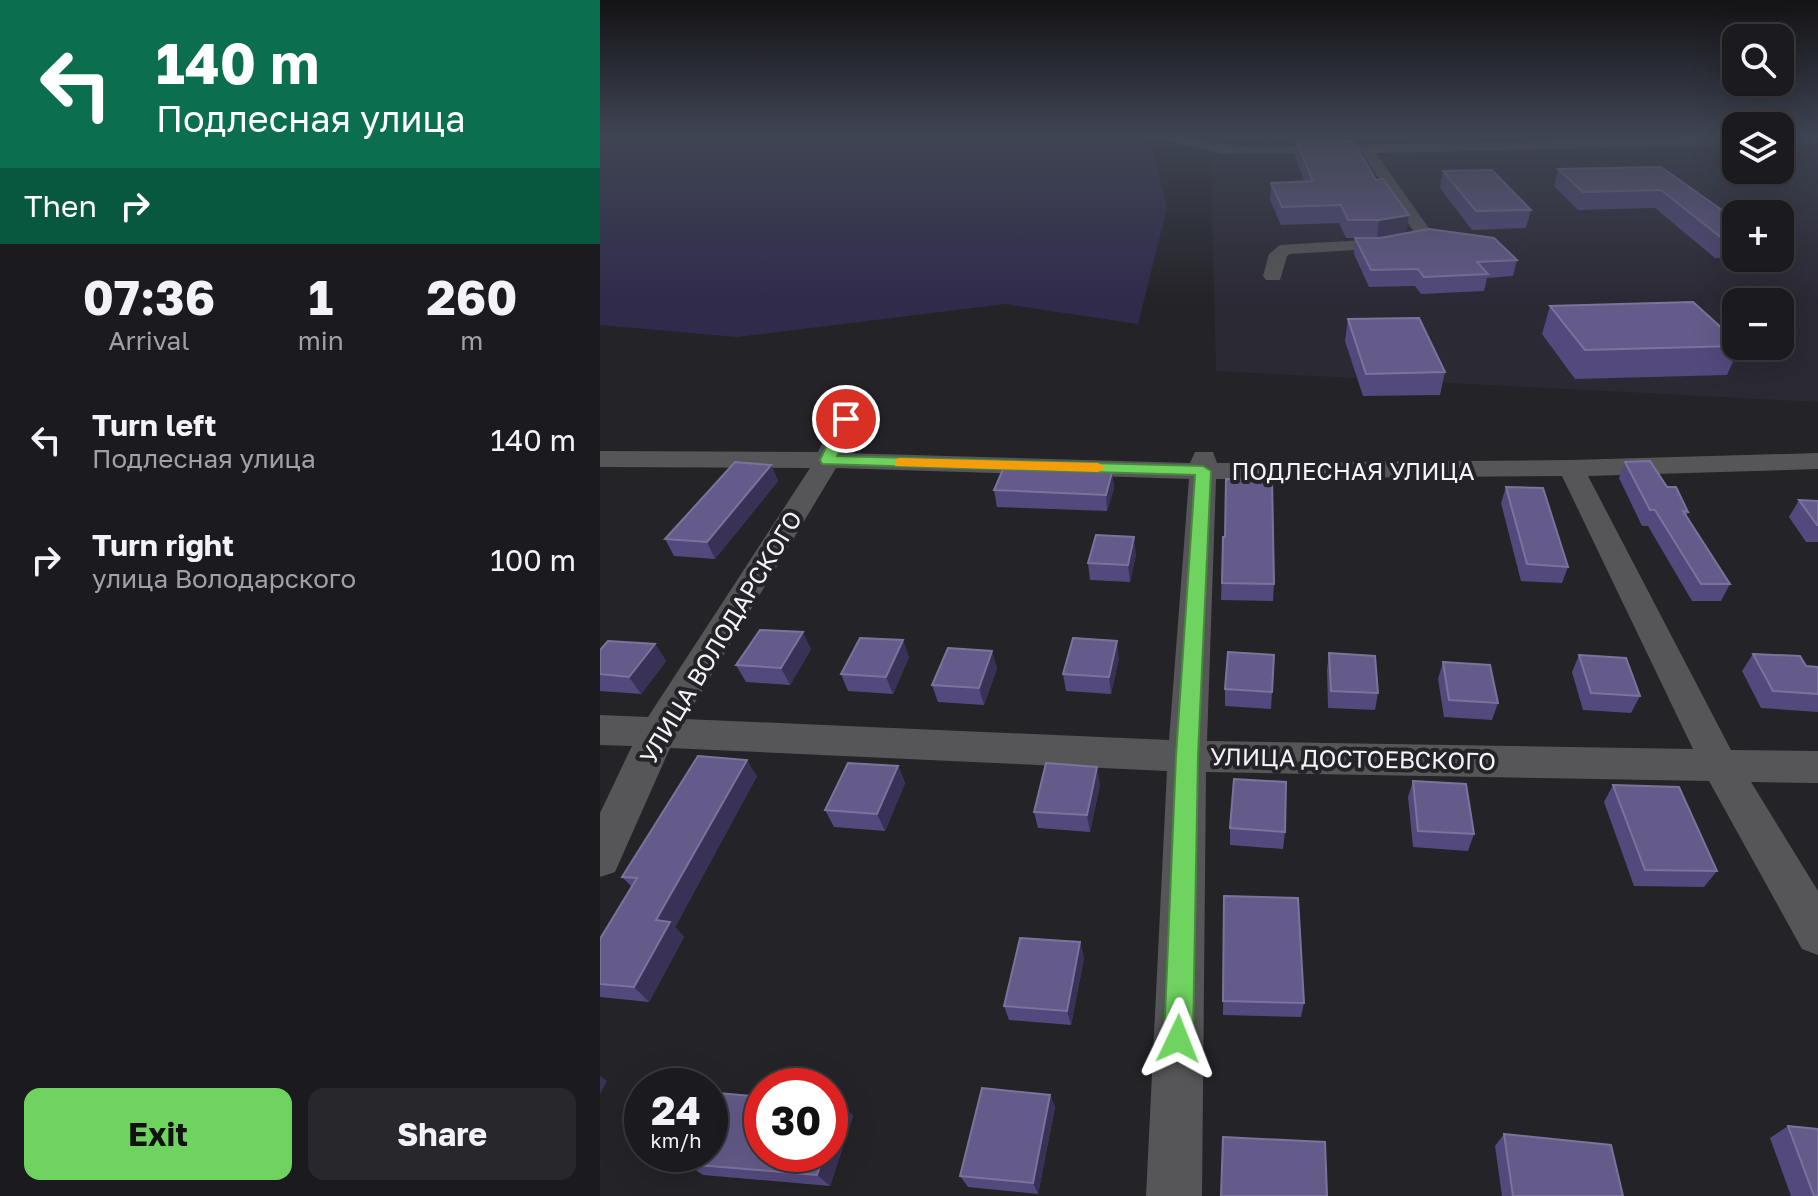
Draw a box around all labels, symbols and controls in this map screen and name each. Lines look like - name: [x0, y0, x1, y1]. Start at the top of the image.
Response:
- map controls: [1722, 24, 1794, 360]
- button: search: [1722, 24, 1794, 96]
- text: 140 m: [156, 29, 319, 96]
- icon: left: [24, 32, 128, 136]
- text: Подлесная улица: [156, 97, 466, 140]
- button: layers: [1722, 112, 1794, 184]
- icon: right: [113, 184, 157, 228]
- text: Then: [24, 188, 97, 224]
- button: +: [1722, 200, 1794, 272]
- text: 07:36: [83, 268, 215, 326]
- text: 1: [308, 268, 333, 326]
- text: 260: [426, 268, 517, 326]
- button: −: [1722, 288, 1794, 360]
- text: Arrival: [108, 325, 190, 356]
- text: min: [298, 325, 344, 356]
- text: m: [460, 325, 483, 356]
- pin: [812, 385, 880, 453]
- icon: arrive: [824, 397, 868, 441]
- text: Turn left: [92, 407, 217, 443]
- icon: left: [24, 418, 68, 462]
- text: 140 m: [491, 422, 576, 458]
- text: Подлесная улица: [92, 443, 316, 474]
- street label: ПОДЛЕСНАЯ УЛИЦА: [1231, 456, 1475, 485]
- street label: УЛИЦА ВОЛОДАРСКОГО: [633, 505, 807, 769]
- text: Turn right: [92, 527, 234, 563]
- icon: right: [24, 538, 68, 582]
- text: 100 m: [490, 542, 576, 578]
- text: улица Володарского: [92, 563, 356, 594]
- street label: УЛИЦА ДОСТОЕВСКОГО: [1210, 741, 1496, 775]
- position arrow: [1136, 997, 1220, 1081]
- speed limit sign: 30: [744, 1068, 848, 1172]
- text: 24: [651, 1086, 701, 1134]
- button: Exit: [24, 1088, 292, 1180]
- button: Share: [308, 1088, 576, 1180]
- text: km/h: [651, 1128, 701, 1152]

